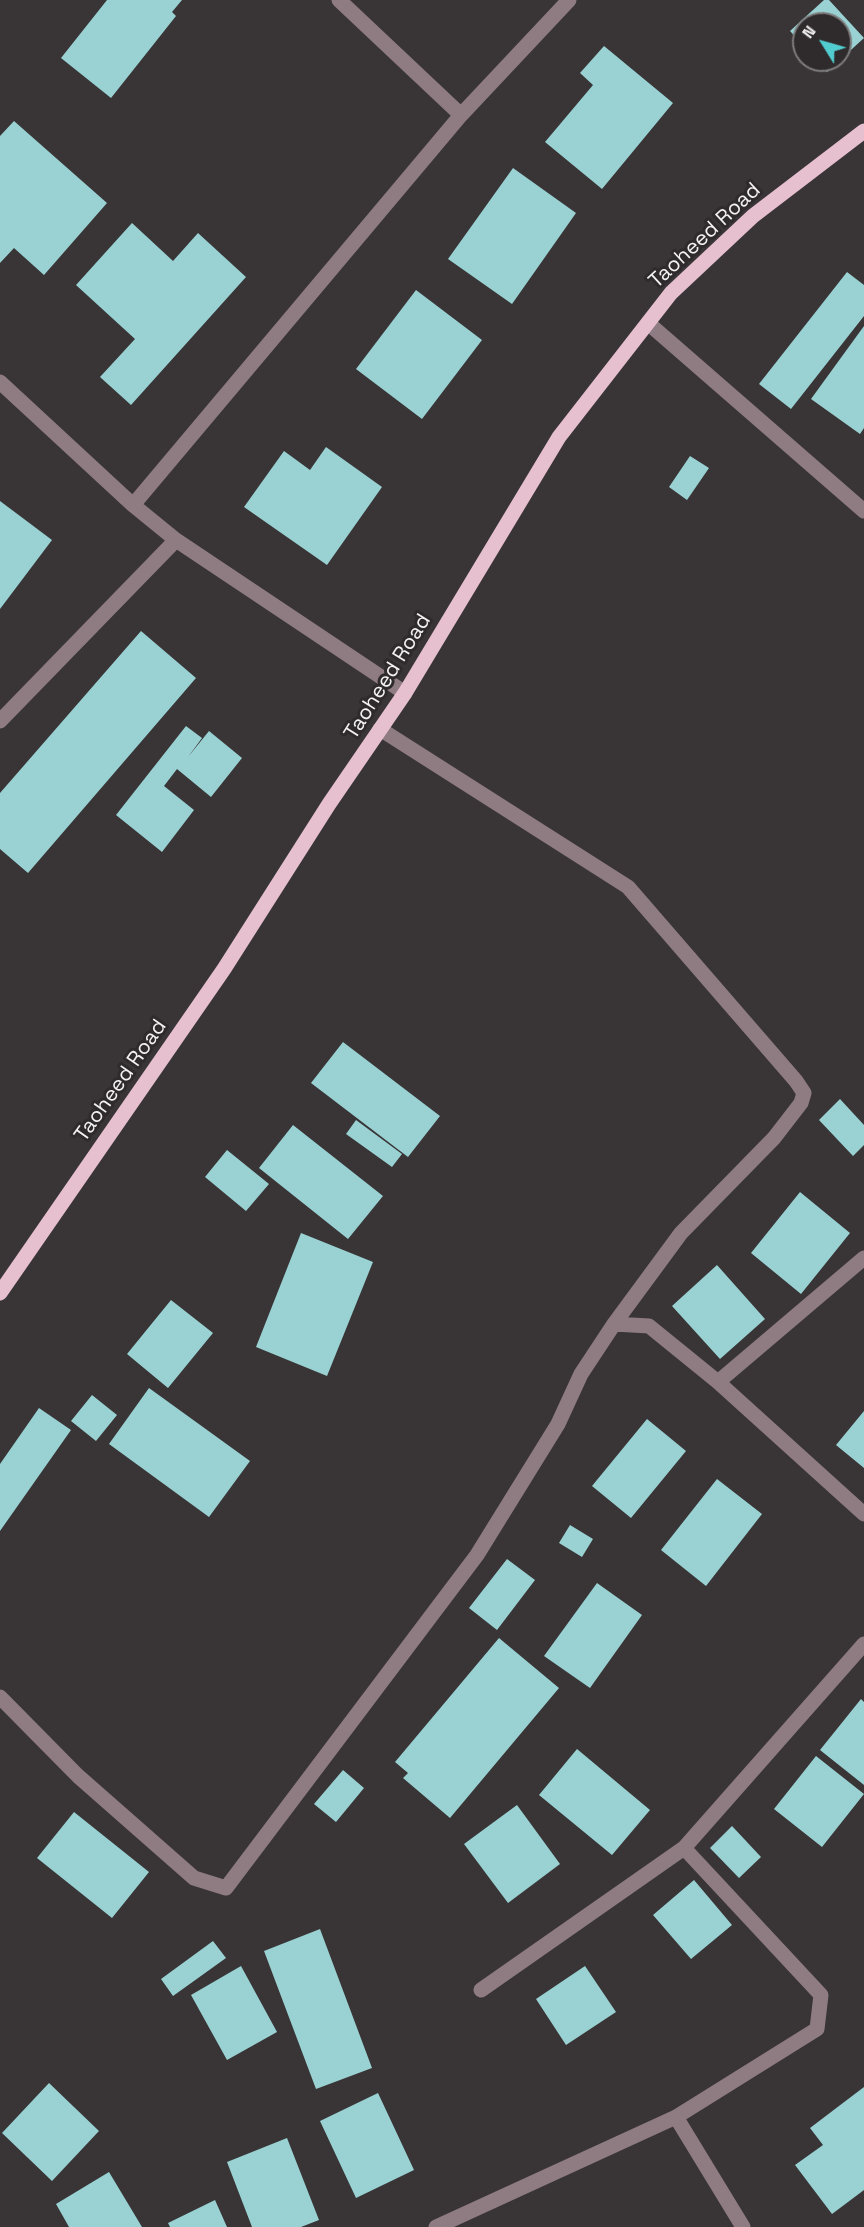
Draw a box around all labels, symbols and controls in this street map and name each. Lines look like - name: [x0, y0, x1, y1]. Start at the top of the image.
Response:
- north arrow: [792, 12, 852, 72]
- text: N: [797, 21, 820, 43]
- street label: Taoheed Road: [644, 178, 766, 294]
- street label: Taoheed Road: [339, 609, 437, 745]
- street label: Taoheed Road: [70, 1015, 172, 1147]

